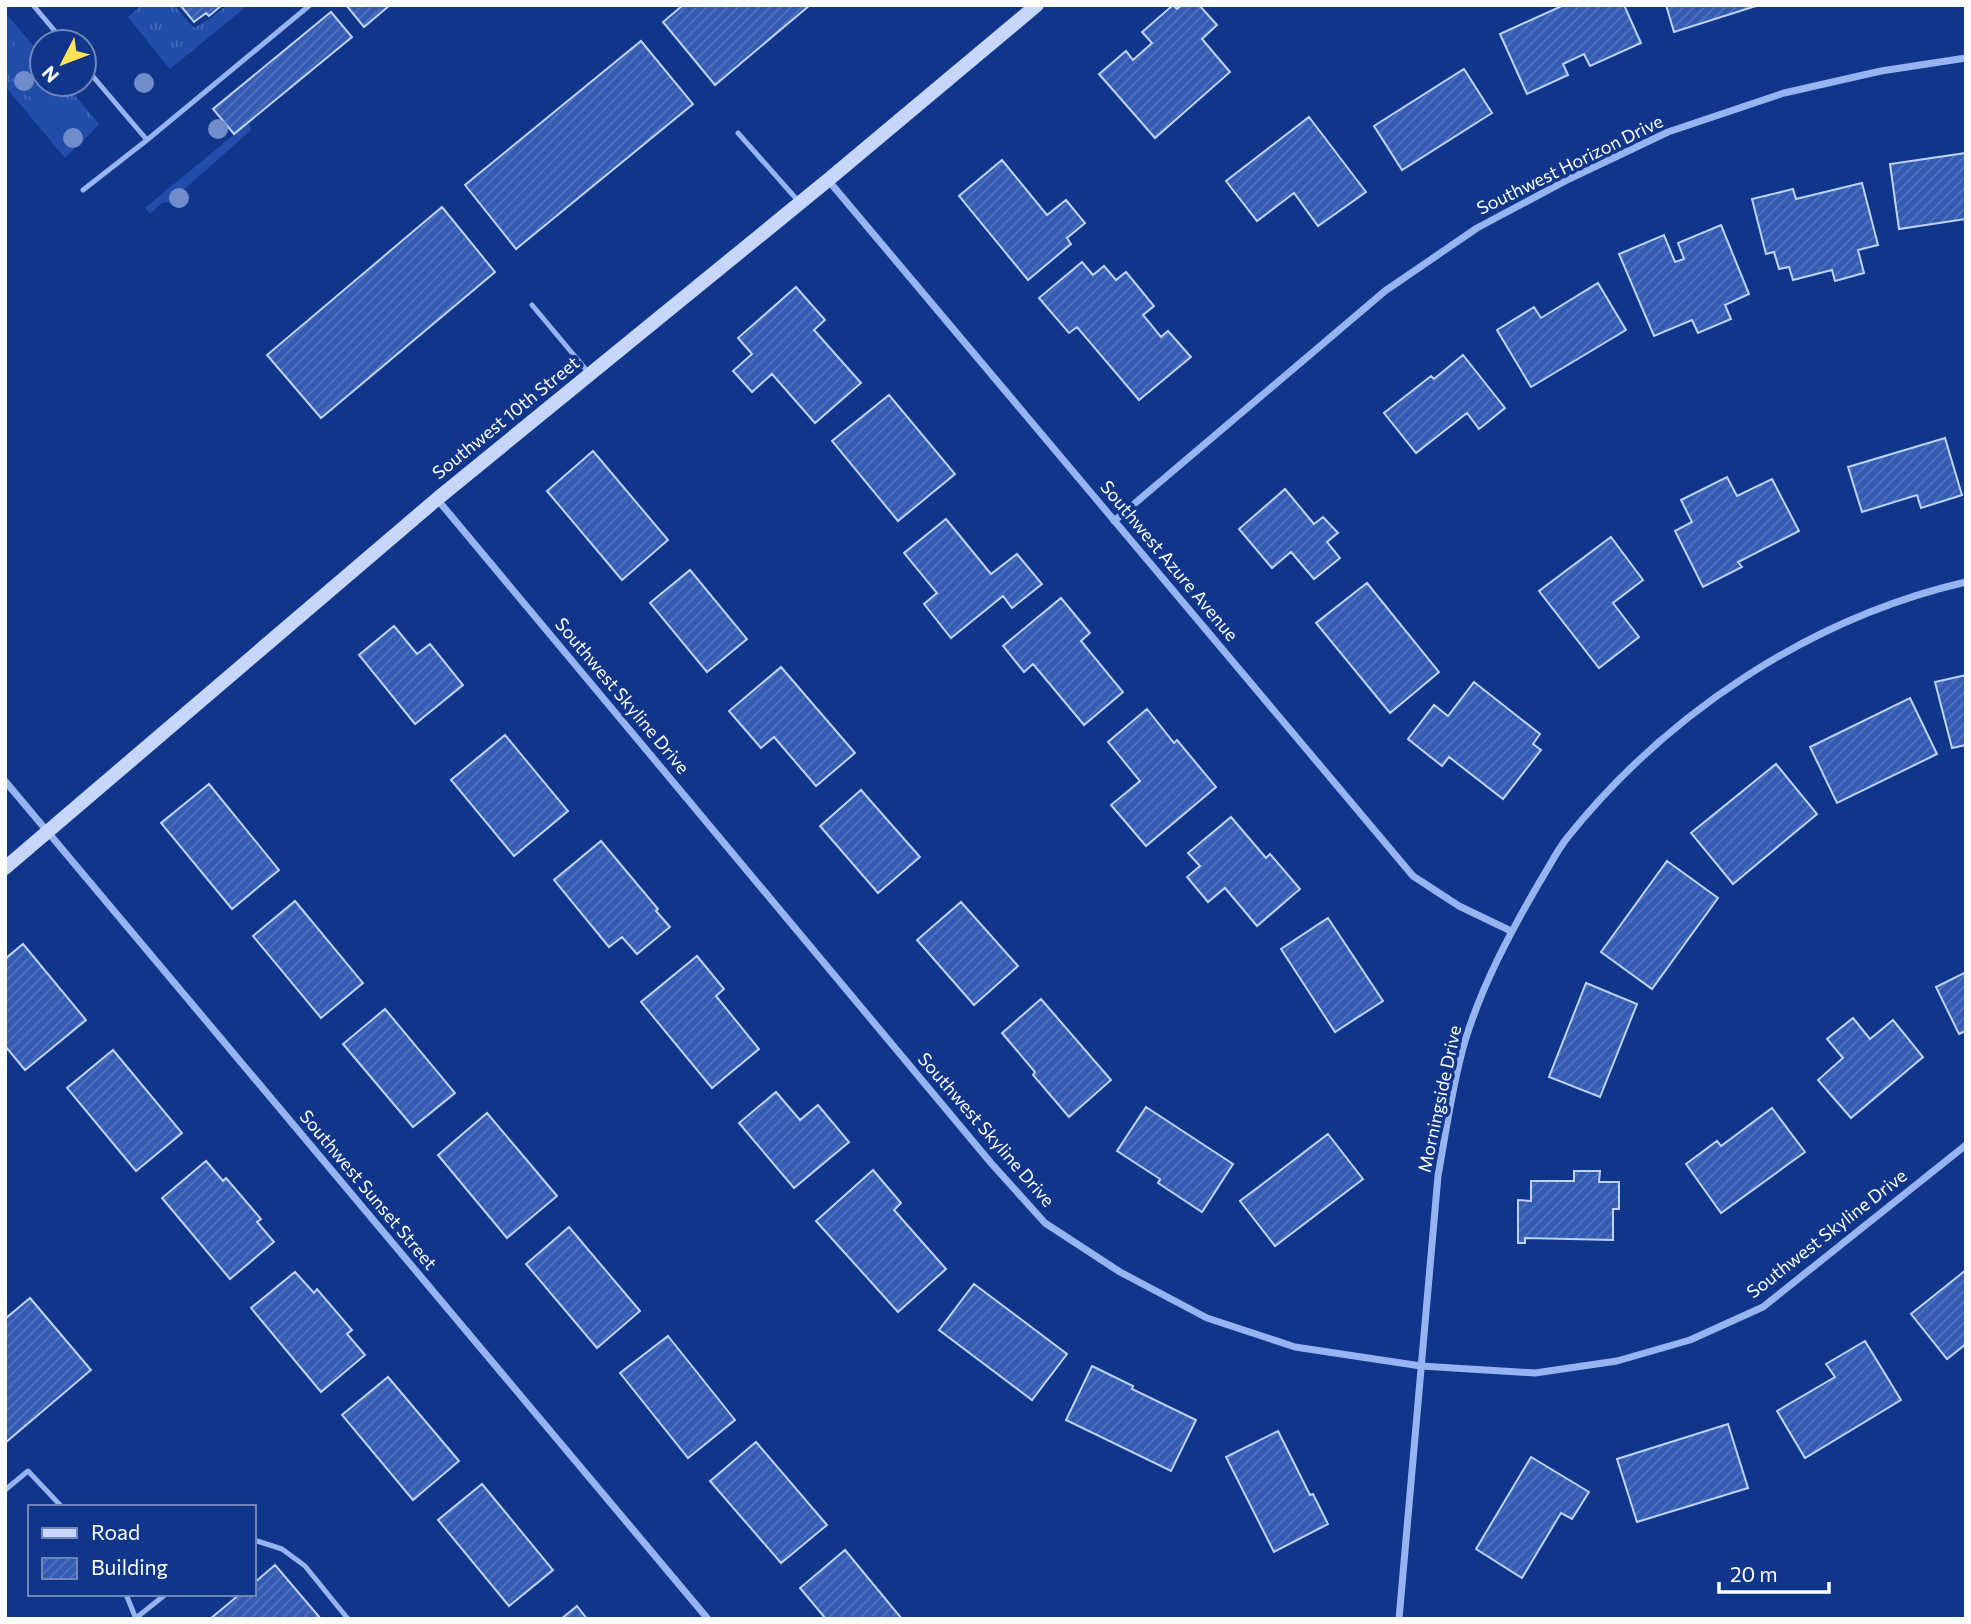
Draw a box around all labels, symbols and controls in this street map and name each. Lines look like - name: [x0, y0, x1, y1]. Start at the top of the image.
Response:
- north arrow: [28, 28, 98, 98]
- text: N: [37, 62, 63, 88]
- street label: Southwest Horizon Drive: [1473, 109, 1666, 219]
- street label: Southwest 10th Street: [427, 351, 583, 483]
- street label: Southwest Azure Avenue: [1096, 476, 1243, 645]
- street label: Southwest Skyline Drive: [551, 613, 695, 778]
- street label: Morningside Drive: [1413, 1023, 1465, 1174]
- street label: Southwest Skyline Drive: [914, 1048, 1060, 1211]
- street label: Southwest Sunset Street: [296, 1105, 442, 1274]
- street label: Southwest Skyline Drive: [1742, 1164, 1911, 1303]
- legend: [28, 1505, 256, 1596]
- text: Road: [91, 1519, 140, 1544]
- scale bar: [1719, 1550, 1829, 1594]
- text: Building: [91, 1554, 168, 1579]
- text: 20 m: [1730, 1561, 1778, 1586]

